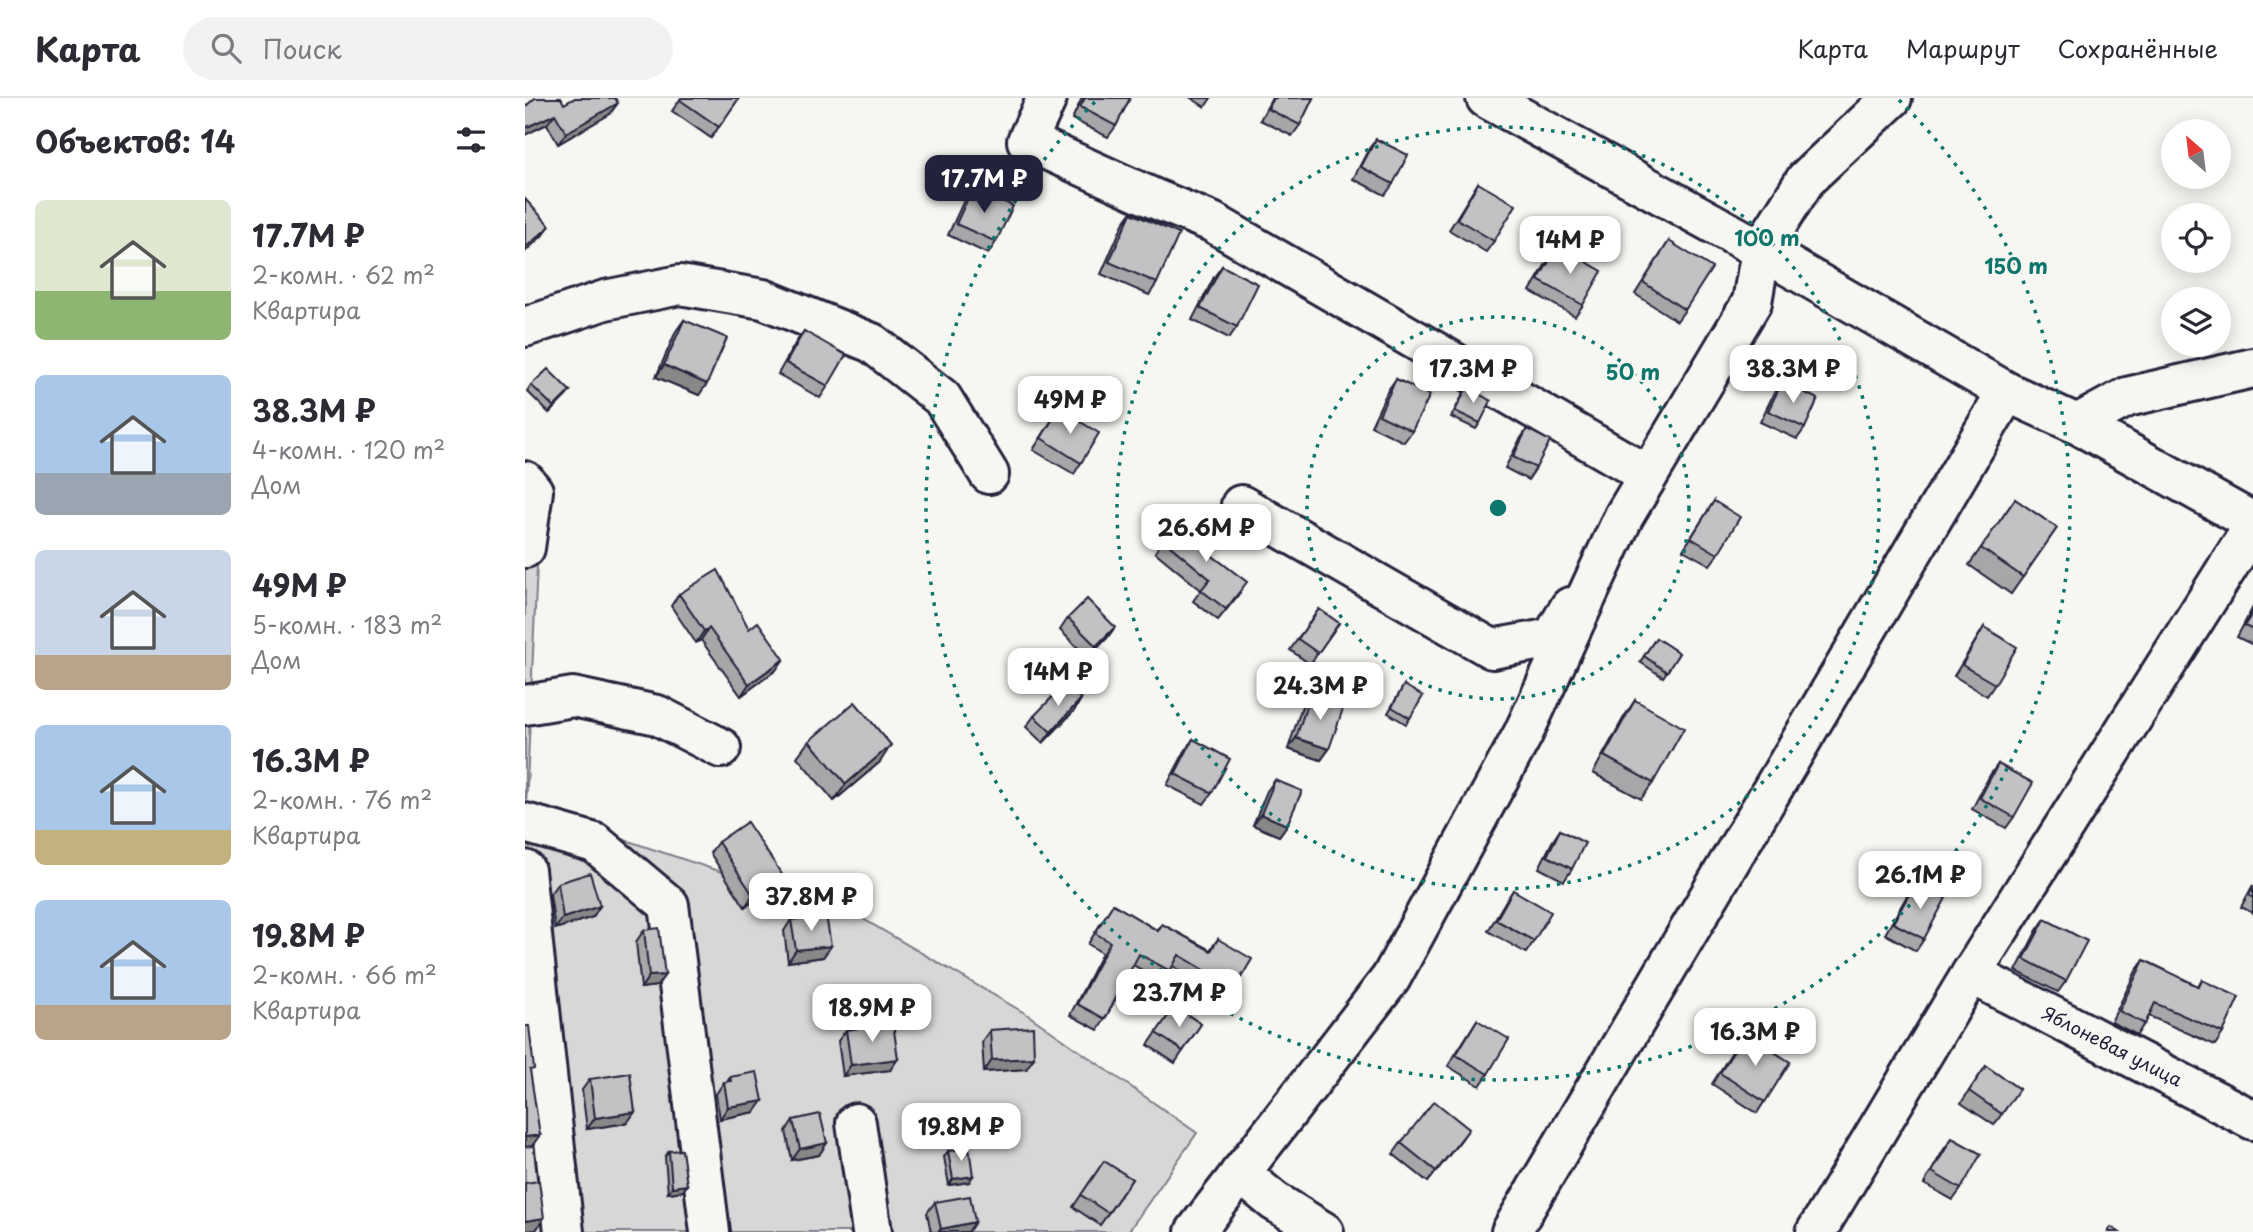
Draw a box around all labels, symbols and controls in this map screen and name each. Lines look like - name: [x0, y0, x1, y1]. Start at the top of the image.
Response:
- search box: [183, 17, 673, 80]
- text: Карта: [35, 23, 141, 73]
- icon: search: [207, 29, 245, 67]
- text: Поиск: [263, 29, 342, 68]
- text: Карта: [1797, 30, 1868, 66]
- text: Маршрут: [1906, 30, 2020, 66]
- text: Сохранённые: [2058, 30, 2218, 66]
- text: Объектов: 14: [35, 118, 235, 163]
- north arrow: [2161, 119, 2231, 189]
- map controls: [2161, 119, 2231, 357]
- icon: filters: [452, 121, 490, 159]
- pin: 17.7M ₽: [919, 156, 1049, 215]
- text: 17.7M ₽: [941, 160, 1027, 195]
- button: locate: [2161, 203, 2231, 273]
- text: 17.7M ₽: [252, 212, 365, 257]
- pin: 14M ₽: [1521, 216, 1619, 276]
- text: 14M ₽: [1536, 221, 1604, 256]
- text: 100 m: [1734, 221, 1800, 253]
- icon: home: [91, 228, 175, 312]
- text: 150 m: [1984, 249, 2048, 281]
- text: 2-комн. · 62 m²: [252, 257, 435, 292]
- button: layers: [2161, 287, 2231, 357]
- text: Квартира: [252, 292, 360, 327]
- pin: 17.3M ₽: [1408, 345, 1538, 405]
- pin: 38.3M ₽: [1728, 345, 1858, 405]
- text: 17.3M ₽: [1429, 350, 1517, 385]
- text: 38.3M ₽: [1746, 350, 1840, 385]
- text: 50 m: [1606, 355, 1660, 387]
- pin: 49M ₽: [1021, 376, 1119, 436]
- text: 49M ₽: [1034, 381, 1106, 416]
- text: 38.3M ₽: [252, 387, 375, 432]
- icon: home: [91, 403, 175, 487]
- text: 4-комн. · 120 m²: [252, 432, 445, 467]
- text: Дом: [252, 467, 301, 502]
- centre of rings: [1486, 496, 1510, 520]
- pin: 26.6M ₽: [1141, 504, 1271, 564]
- text: 26.6M ₽: [1157, 509, 1255, 544]
- text: 49M ₽: [252, 562, 347, 607]
- icon: home: [91, 578, 175, 662]
- text: 5-комн. · 183 m²: [252, 607, 442, 642]
- text: Дом: [252, 642, 301, 677]
- pin: 14M ₽: [1009, 648, 1107, 708]
- text: 14M ₽: [1024, 653, 1092, 688]
- pin: 24.3M ₽: [1255, 662, 1385, 722]
- text: 24.3M ₽: [1272, 667, 1368, 702]
- text: 16.3M ₽: [252, 737, 370, 782]
- icon: home: [91, 753, 175, 837]
- text: 2-комн. · 76 m²: [252, 782, 432, 817]
- text: Квартира: [252, 817, 360, 852]
- pin: 26.1M ₽: [1855, 852, 1985, 911]
- text: 26.1M ₽: [1874, 856, 1966, 891]
- pin: 37.8M ₽: [746, 874, 876, 933]
- text: 37.8M ₽: [765, 878, 857, 913]
- text: 19.8M ₽: [252, 912, 365, 957]
- icon: home: [91, 928, 175, 1012]
- text: 2-комн. · 66 m²: [252, 957, 437, 992]
- pin: 23.7M ₽: [1114, 970, 1244, 1029]
- text: 23.7M ₽: [1132, 974, 1226, 1009]
- pin: 18.9M ₽: [807, 984, 937, 1044]
- text: 18.9M ₽: [828, 989, 916, 1024]
- text: Квартира: [252, 992, 360, 1027]
- street label: Яблоневая улица: [2038, 999, 2188, 1093]
- pin: 16.3M ₽: [1690, 1009, 1820, 1068]
- text: 16.3M ₽: [1710, 1013, 1800, 1048]
- pin: 19.8M ₽: [896, 1104, 1026, 1163]
- text: 19.8M ₽: [918, 1108, 1004, 1143]

